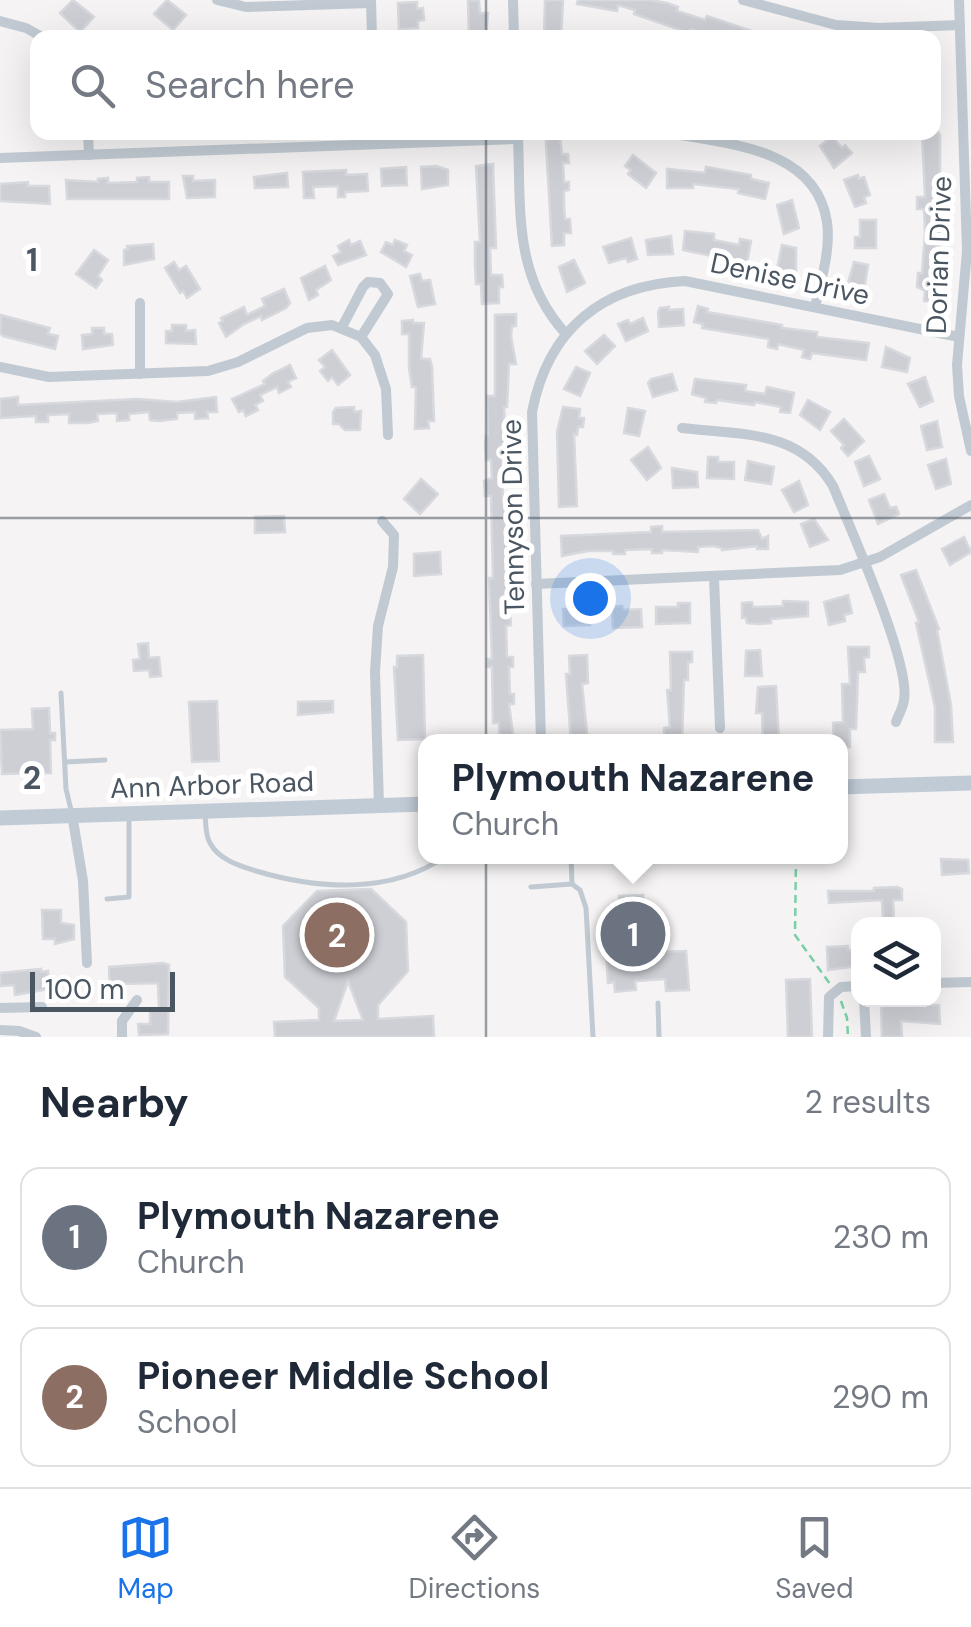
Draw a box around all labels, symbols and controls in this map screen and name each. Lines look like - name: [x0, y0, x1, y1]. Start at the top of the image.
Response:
- search box: [30, 30, 941, 140]
- icon: search: [65, 58, 120, 113]
- text: Search here: [145, 60, 355, 110]
- street label: Dorian Drive: [918, 175, 960, 335]
- text: 1: [26, 239, 38, 281]
- street label: Denise Drive: [707, 244, 873, 314]
- street label: Tennyson Drive: [493, 419, 533, 615]
- your location: [565, 573, 616, 624]
- popup: [418, 734, 848, 864]
- text: Plymouth Nazarene: [452, 753, 814, 803]
- text: 2: [23, 757, 41, 799]
- street label: Ann Arbor Road: [109, 763, 315, 807]
- text: Church: [452, 803, 559, 845]
- pin: 1: [600, 896, 666, 972]
- pin: 2: [304, 898, 370, 972]
- map controls: [851, 917, 941, 1007]
- button: layers: [851, 917, 941, 1007]
- scale bar: [30, 967, 175, 1011]
- text: 100 m: [45, 971, 124, 1008]
- text: Nearby: [40, 1075, 189, 1130]
- text: 2 results: [805, 1081, 931, 1123]
- text: Plymouth Nazarene: [137, 1191, 500, 1241]
- text: 1: [69, 1216, 80, 1258]
- text: 230 m: [833, 1216, 929, 1258]
- text: Church: [137, 1241, 245, 1283]
- text: Pioneer Middle School: [137, 1351, 549, 1401]
- text: 2: [65, 1376, 84, 1418]
- text: 290 m: [832, 1376, 929, 1418]
- text: School: [137, 1401, 237, 1443]
- tab: Map: [117, 1510, 174, 1607]
- tab: Directions: [409, 1510, 540, 1607]
- tab: Saved: [775, 1510, 854, 1607]

